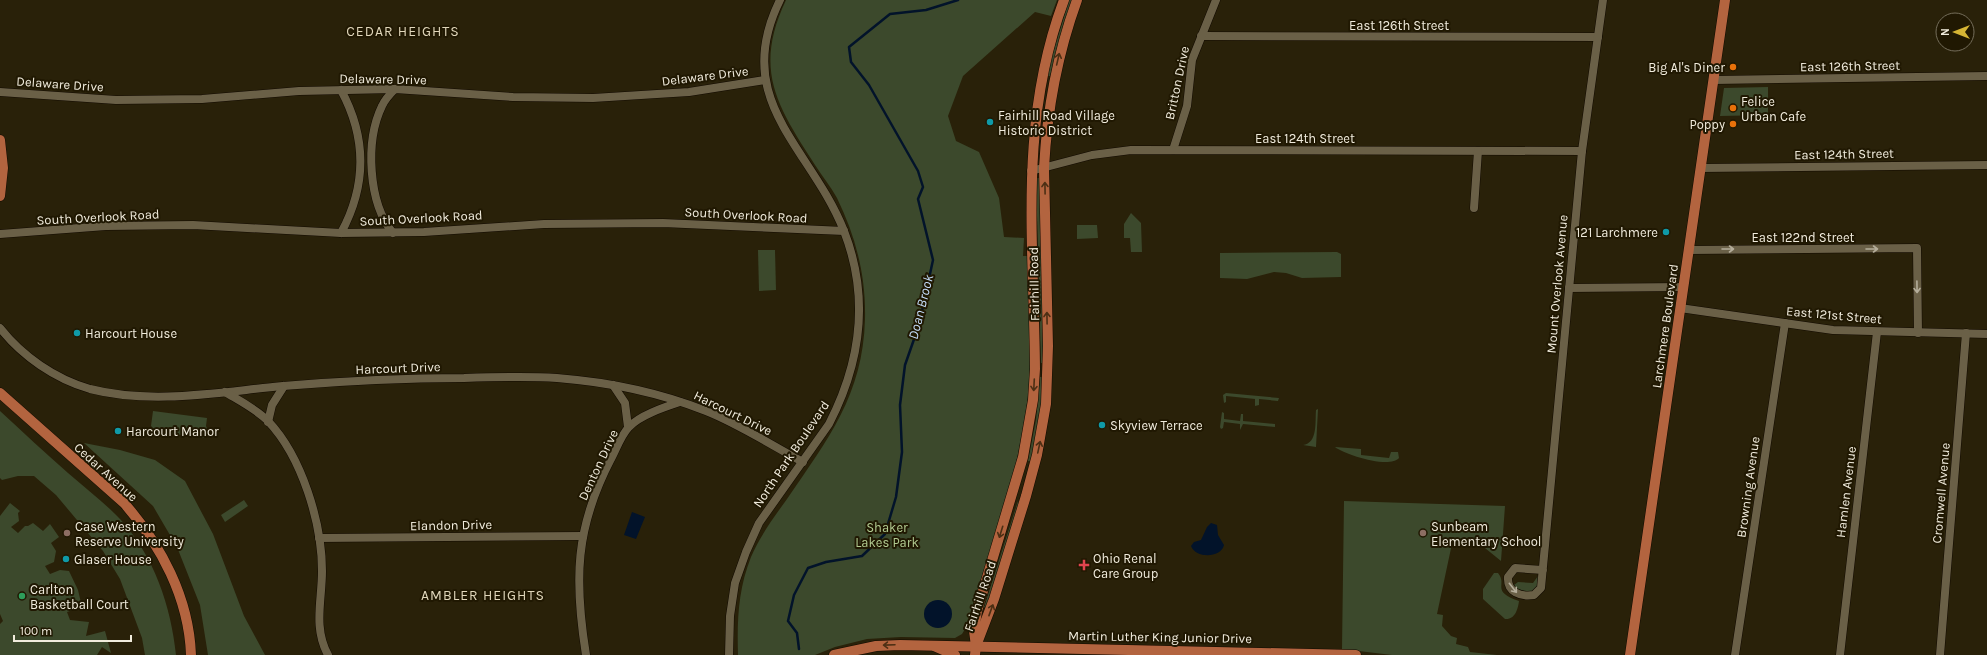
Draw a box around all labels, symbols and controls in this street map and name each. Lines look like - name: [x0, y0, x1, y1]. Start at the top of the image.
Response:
- north arrow: [1935, 12, 1975, 52]
- street label: East 126th Street: [1349, 18, 1449, 33]
- district label: CEDAR HEIGHTS: [346, 23, 460, 40]
- text: N: [1939, 28, 1952, 36]
- street label: Britton Drive: [1162, 45, 1192, 121]
- one-way arrow: [1055, 53, 1063, 66]
- street label: East 126th Street: [1800, 58, 1900, 74]
- place label: Big Al's Diner: [1648, 60, 1725, 75]
- marker: Big Al's Diner: [1728, 62, 1738, 72]
- street label: Delaware Drive: [661, 63, 750, 89]
- street label: Delaware Drive: [339, 71, 427, 87]
- street label: Delaware Drive: [16, 73, 104, 95]
- place label: Felice Urban Cafe: [1741, 94, 1807, 124]
- marker: Felice Urban Cafe: [1728, 103, 1738, 113]
- place label: Fairhill Road Village Historic District: [998, 108, 1115, 138]
- marker: Fairhill Road Village Historic District: [985, 117, 995, 127]
- place label: Poppy: [1689, 117, 1725, 132]
- marker: Poppy: [1728, 119, 1738, 129]
- street label: East 124th Street: [1255, 131, 1355, 146]
- street label: East 124th Street: [1794, 146, 1894, 162]
- one-way arrow: [1041, 182, 1048, 195]
- street label: South Overlook Road: [684, 204, 808, 226]
- street label: South Overlook Road: [36, 206, 160, 228]
- street label: South Overlook Road: [359, 207, 483, 229]
- street label: Mount Overlook Avenue: [1543, 214, 1571, 354]
- place label: 121 Larchmere: [1576, 225, 1658, 240]
- marker: 121 Larchmere: [1661, 227, 1671, 237]
- street label: East 122nd Street: [1752, 230, 1855, 245]
- one-way arrow: [1721, 245, 1734, 253]
- one-way arrow: [1865, 245, 1878, 253]
- street label: Fairhill Road: [1026, 247, 1042, 321]
- street label: Larchmere Boulevard: [1649, 263, 1681, 389]
- water label: Doan Brook: [905, 272, 937, 341]
- one-way arrow: [1913, 280, 1921, 293]
- street label: East 121st Street: [1786, 303, 1883, 327]
- one-way arrow: [1044, 312, 1051, 325]
- place label: Harcourt House: [85, 326, 177, 341]
- marker: Harcourt House: [72, 328, 82, 338]
- street label: Harcourt Drive: [355, 359, 441, 377]
- one-way arrow: [1031, 378, 1038, 391]
- street label: Harcourt Drive: [691, 388, 775, 439]
- street label: North Park Boulevard: [750, 398, 832, 510]
- place label: Skyview Terrace: [1110, 418, 1203, 433]
- marker: Skyview Terrace: [1097, 420, 1107, 430]
- place label: Harcourt Manor: [126, 424, 219, 439]
- marker: Harcourt Manor: [113, 426, 123, 436]
- street label: Denton Drive: [575, 427, 621, 503]
- street label: Browning Avenue: [1733, 435, 1763, 539]
- street label: Cedar Avenue: [71, 440, 141, 505]
- one-way arrow: [1035, 441, 1043, 454]
- street label: Cromwell Avenue: [1929, 442, 1953, 544]
- street label: Hamlen Avenue: [1833, 445, 1859, 539]
- street label: Elandon Drive: [410, 517, 492, 533]
- place label: Case Western Reserve University: [75, 519, 184, 549]
- place label: Sunbeam Elementary School: [1431, 519, 1541, 549]
- park label: Shaker Lakes Park: [855, 520, 919, 550]
- one-way arrow: [997, 526, 1004, 539]
- marker: Case Western Reserve University: [62, 528, 72, 538]
- marker: Sunbeam Elementary School: [1418, 528, 1428, 538]
- place label: Ohio Renal Care Group: [1093, 551, 1158, 581]
- place label: Glaser House: [74, 552, 152, 567]
- marker: Glaser House: [61, 554, 71, 564]
- street label: Fairhill Road: [961, 558, 999, 634]
- marker: Ohio Renal Care Group: [1078, 559, 1090, 571]
- place label: Carlton Basketball Court: [30, 582, 129, 612]
- one-way arrow: [1508, 583, 1517, 594]
- district label: AMBLER HEIGHTS: [421, 587, 545, 604]
- marker: Carlton Basketball Court: [17, 591, 27, 601]
- one-way arrow: [987, 605, 995, 617]
- scale bar: [14, 617, 131, 643]
- text: 100 m: [20, 624, 52, 638]
- street label: Martin Luther King Junior Drive: [1068, 628, 1252, 646]
- one-way arrow: [883, 641, 896, 649]

